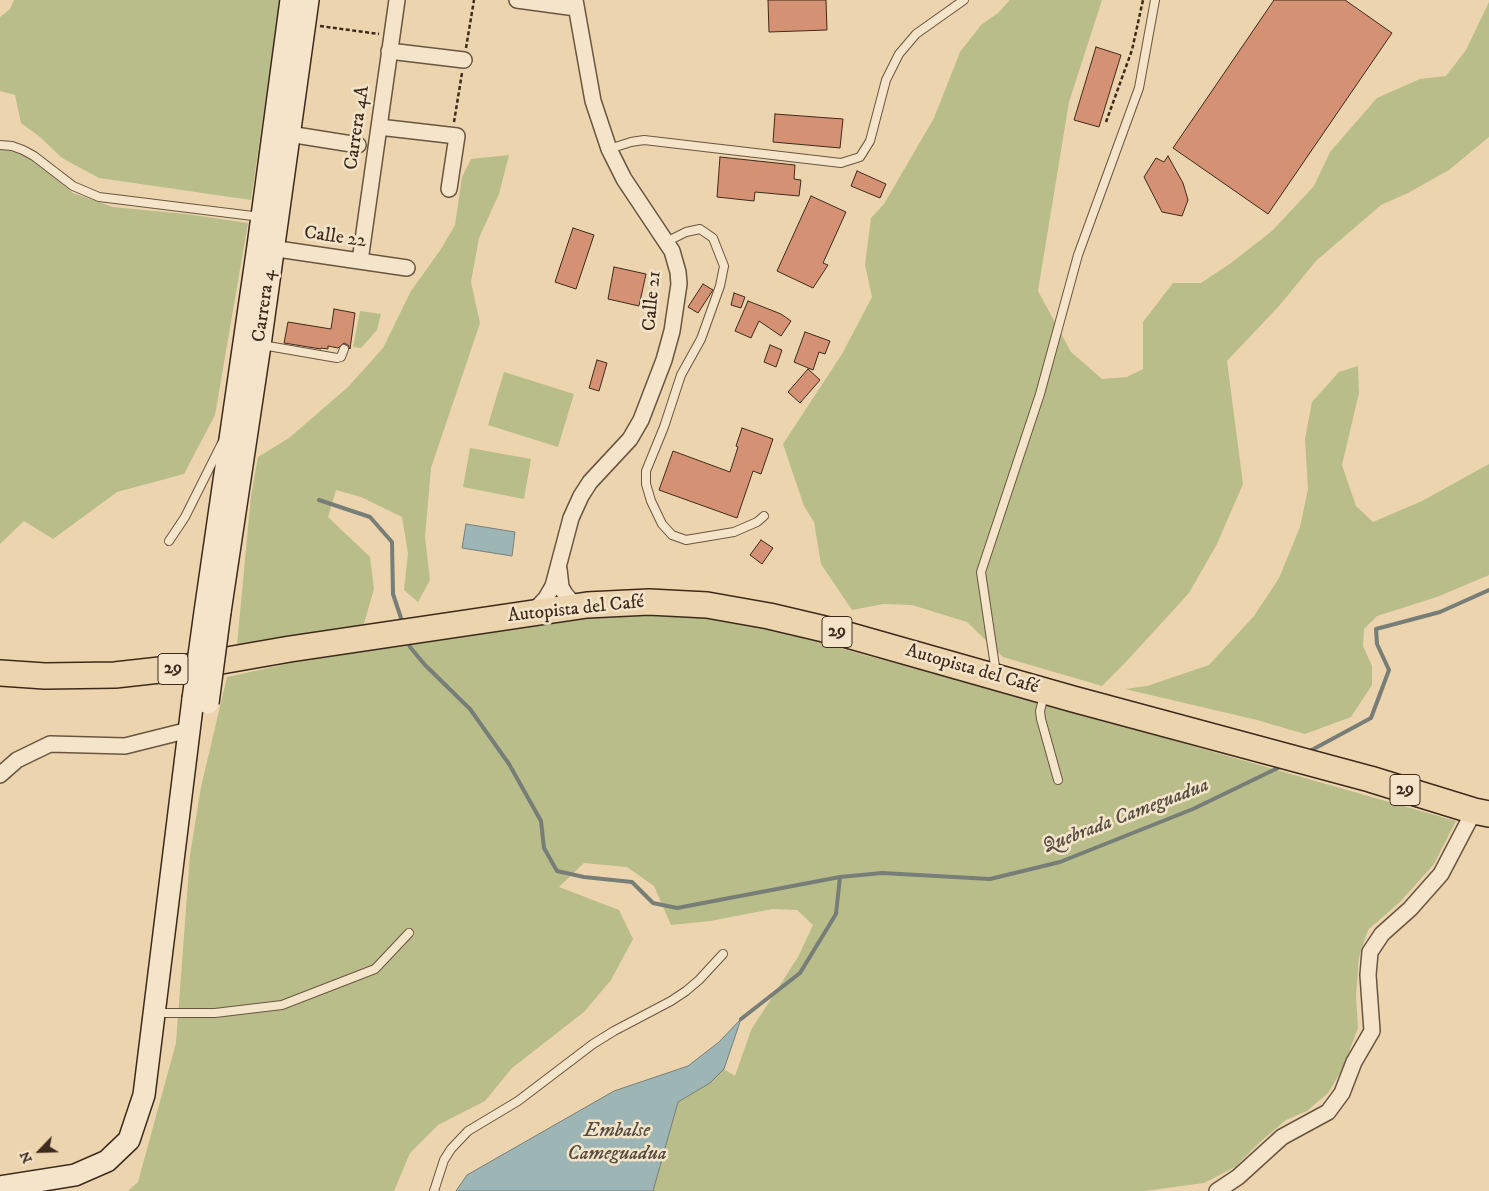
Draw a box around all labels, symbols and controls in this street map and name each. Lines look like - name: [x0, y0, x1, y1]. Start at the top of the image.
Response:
- street label: Carrera 4A: [341, 84, 375, 172]
- street label: Calle 22: [302, 222, 368, 254]
- street label: Carrera 4: [249, 268, 281, 344]
- street label: Calle 21: [639, 270, 667, 332]
- street label: Autopista del Café: [507, 591, 645, 629]
- road number: 29: [822, 616, 852, 648]
- street label: Autopista del Café: [903, 640, 1041, 700]
- road number: 29: [158, 654, 188, 684]
- water label: Quebrada Cameguadua: [1039, 774, 1213, 860]
- road number: 29: [1390, 774, 1420, 806]
- water label: Embalse Cameguadua: [567, 1120, 667, 1167]
- north arrow: [15, 1126, 65, 1176]
- text: N: [16, 1148, 37, 1166]

